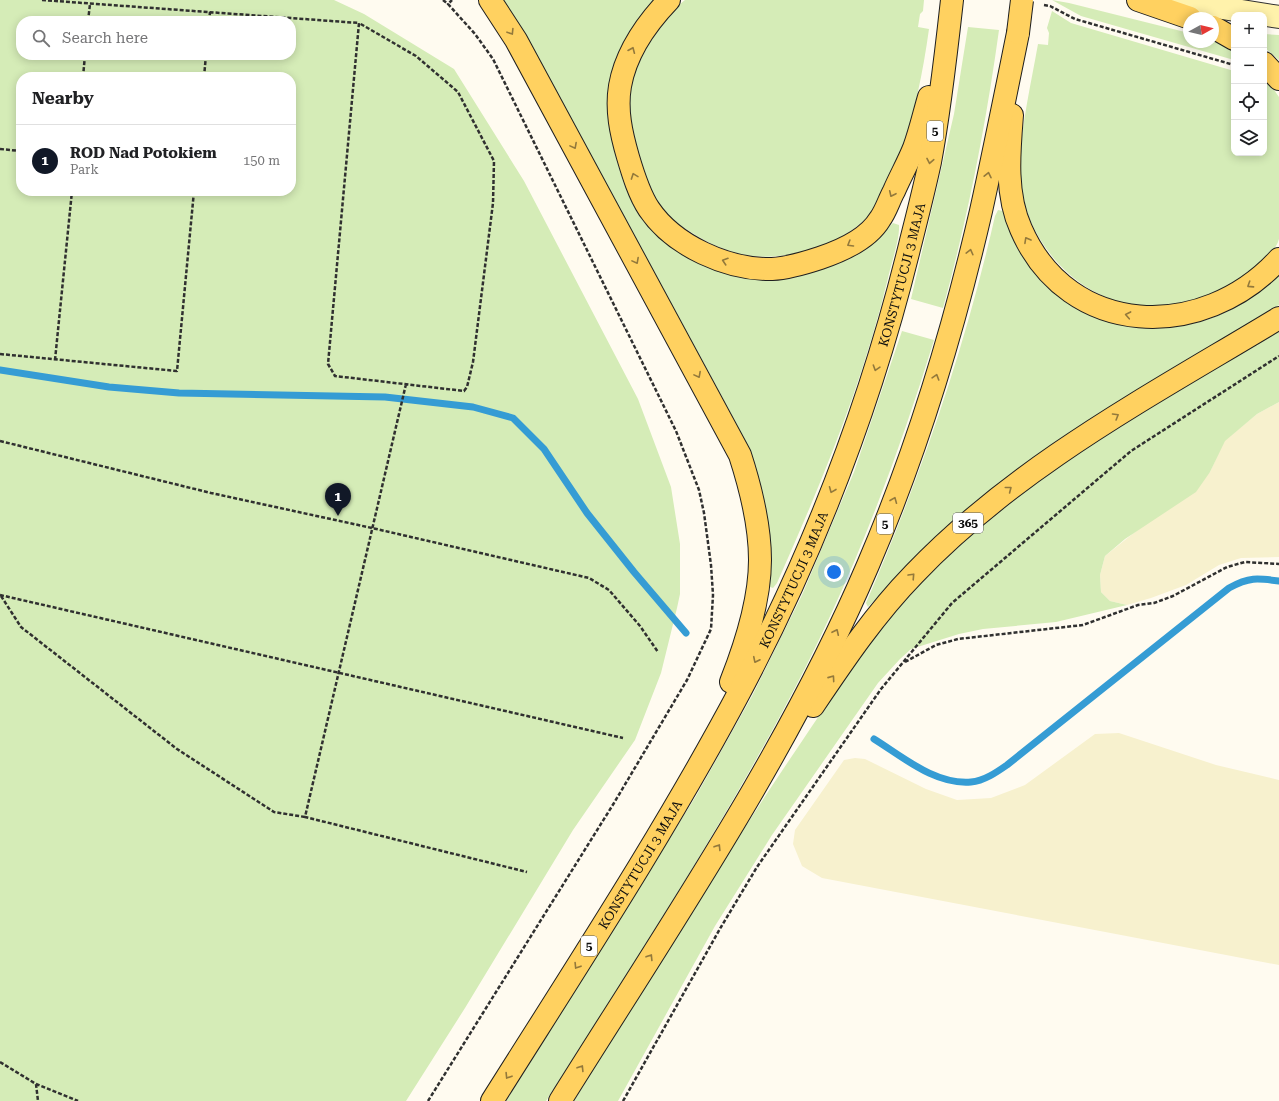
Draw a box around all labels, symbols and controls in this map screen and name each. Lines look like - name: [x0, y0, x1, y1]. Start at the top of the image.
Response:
- north arrow: [1183, 12, 1219, 48]
- map controls: [1231, 12, 1267, 156]
- button: +: [1231, 12, 1267, 48]
- search box: [16, 16, 296, 60]
- icon: search: [30, 27, 52, 49]
- one-way arrow: [507, 28, 514, 35]
- text: Search here: [62, 29, 148, 47]
- one-way arrow: [628, 47, 636, 54]
- button: −: [1231, 48, 1267, 84]
- button: locate: [1231, 84, 1267, 120]
- text: Nearby: [32, 88, 94, 108]
- button: layers: [1231, 120, 1267, 156]
- road number: 5: [927, 121, 943, 141]
- one-way arrow: [569, 142, 576, 150]
- text: ROD Nad Potokiem: [70, 144, 217, 162]
- text: 1: [41, 153, 49, 168]
- text: 150 m: [243, 153, 280, 168]
- one-way arrow: [926, 157, 935, 164]
- text: Park: [70, 162, 99, 177]
- one-way arrow: [984, 171, 992, 178]
- one-way arrow: [631, 173, 639, 180]
- one-way arrow: [889, 190, 897, 197]
- street label: KONSTYTUCJI 3 MAJA: [876, 201, 928, 348]
- one-way arrow: [1024, 237, 1031, 244]
- one-way arrow: [847, 240, 854, 247]
- one-way arrow: [966, 248, 974, 255]
- one-way arrow: [631, 257, 638, 264]
- one-way arrow: [722, 257, 729, 266]
- one-way arrow: [1248, 280, 1255, 287]
- one-way arrow: [1125, 311, 1131, 319]
- one-way arrow: [872, 364, 881, 371]
- one-way arrow: [693, 371, 700, 378]
- one-way arrow: [931, 374, 940, 381]
- one-way arrow: [1112, 414, 1119, 421]
- pin: 1: [325, 483, 351, 516]
- one-way arrow: [829, 486, 837, 493]
- one-way arrow: [1004, 487, 1011, 494]
- one-way arrow: [890, 496, 898, 503]
- street label: KONSTYTUCJI 3 MAJA: [757, 509, 831, 650]
- road number: 365: [953, 513, 983, 533]
- road number: 5: [877, 514, 893, 534]
- your location: [824, 562, 844, 582]
- one-way arrow: [907, 573, 915, 581]
- one-way arrow: [831, 628, 839, 636]
- one-way arrow: [753, 655, 761, 663]
- one-way arrow: [827, 675, 835, 682]
- street label: KONSTYTUCJI 3 MAJA: [596, 798, 685, 932]
- one-way arrow: [713, 844, 721, 851]
- road number: 5: [581, 936, 597, 956]
- one-way arrow: [645, 955, 652, 962]
- one-way arrow: [574, 962, 581, 969]
- one-way arrow: [576, 1065, 584, 1072]
- one-way arrow: [505, 1072, 512, 1079]

